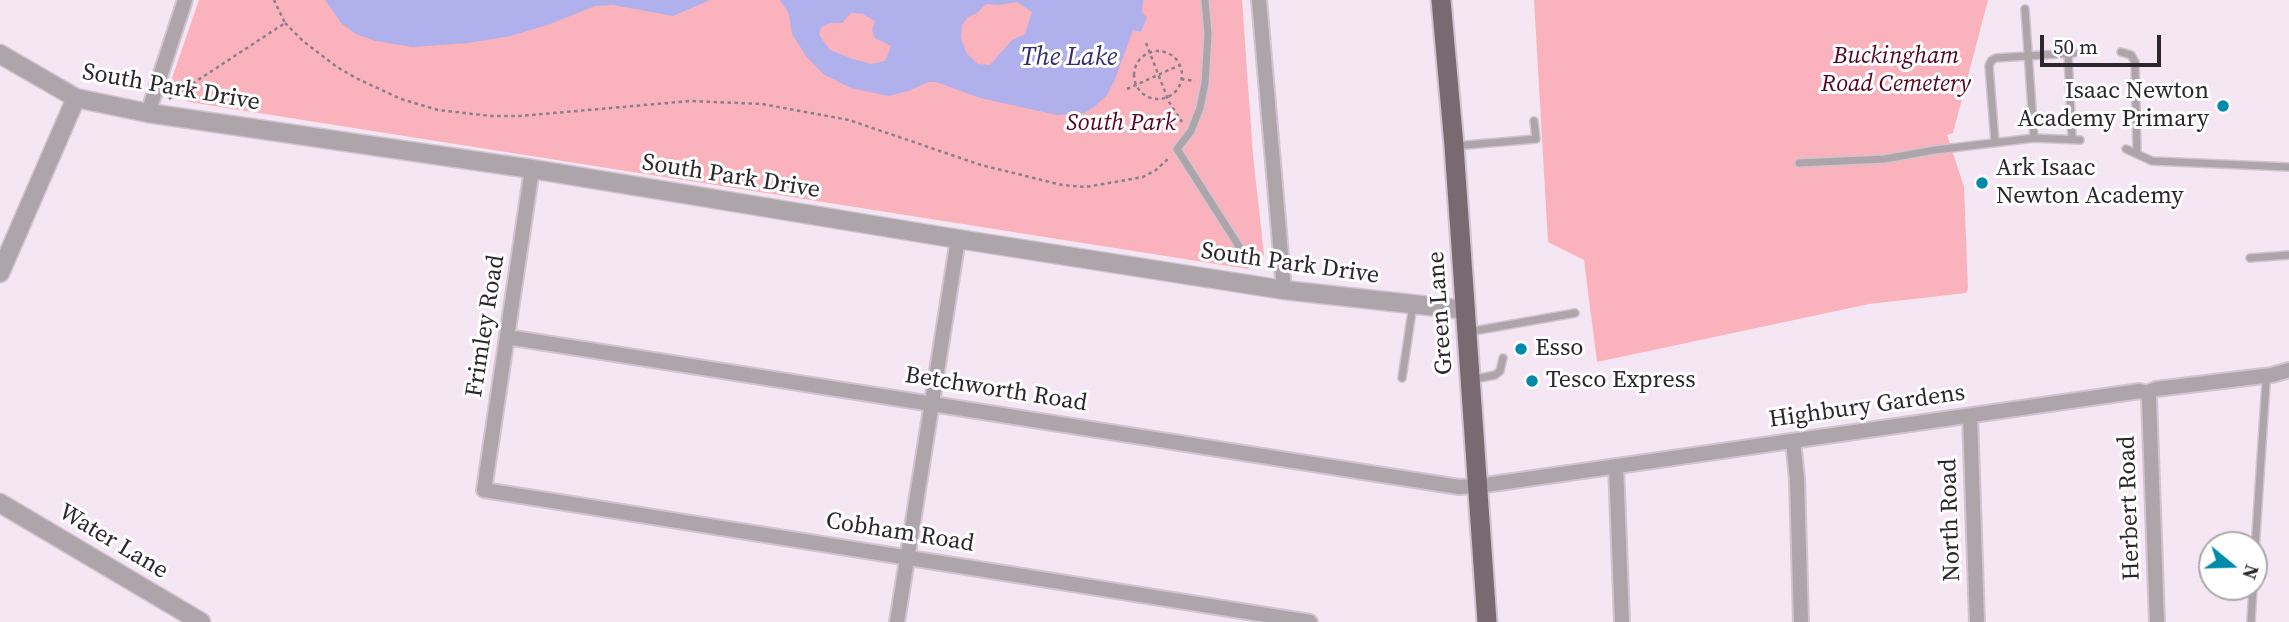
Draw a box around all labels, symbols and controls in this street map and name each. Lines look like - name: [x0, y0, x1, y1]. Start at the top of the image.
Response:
- scale bar: [2044, 21, 2165, 65]
- text: 50 m: [2053, 32, 2098, 61]
- water label: The Lake: [1021, 42, 1117, 74]
- park label: Buckingham Road Cemetery: [1821, 43, 1971, 99]
- street label: South Park Drive: [80, 58, 262, 118]
- place label: Isaac Newton Academy Primary: [2017, 78, 2209, 134]
- marker: Isaac Newton Academy Primary: [2215, 98, 2231, 114]
- park label: South Park: [1066, 110, 1176, 138]
- street label: South Park Drive: [640, 149, 822, 205]
- place label: Ark Isaac Newton Academy: [1996, 155, 2183, 211]
- marker: Ark Isaac Newton Academy: [1974, 175, 1990, 191]
- street label: South Park Drive: [1199, 237, 1381, 291]
- street label: Green Lane: [1422, 250, 1460, 376]
- street label: Frimley Road: [461, 253, 511, 399]
- place label: Esso: [1535, 335, 1583, 363]
- marker: Esso: [1513, 341, 1529, 357]
- street label: Betchworth Road: [903, 361, 1089, 419]
- place label: Tesco Express: [1546, 367, 1696, 395]
- marker: Tesco Express: [1524, 373, 1540, 389]
- street label: Highbury Gardens: [1767, 379, 1967, 435]
- street label: Herbert Road: [2113, 435, 2147, 581]
- street label: North Road: [1934, 458, 1968, 582]
- street label: Water Lane: [53, 498, 173, 586]
- street label: Cobham Road: [824, 507, 976, 559]
- north arrow: [2198, 531, 2268, 601]
- text: N: [2236, 561, 2266, 583]

